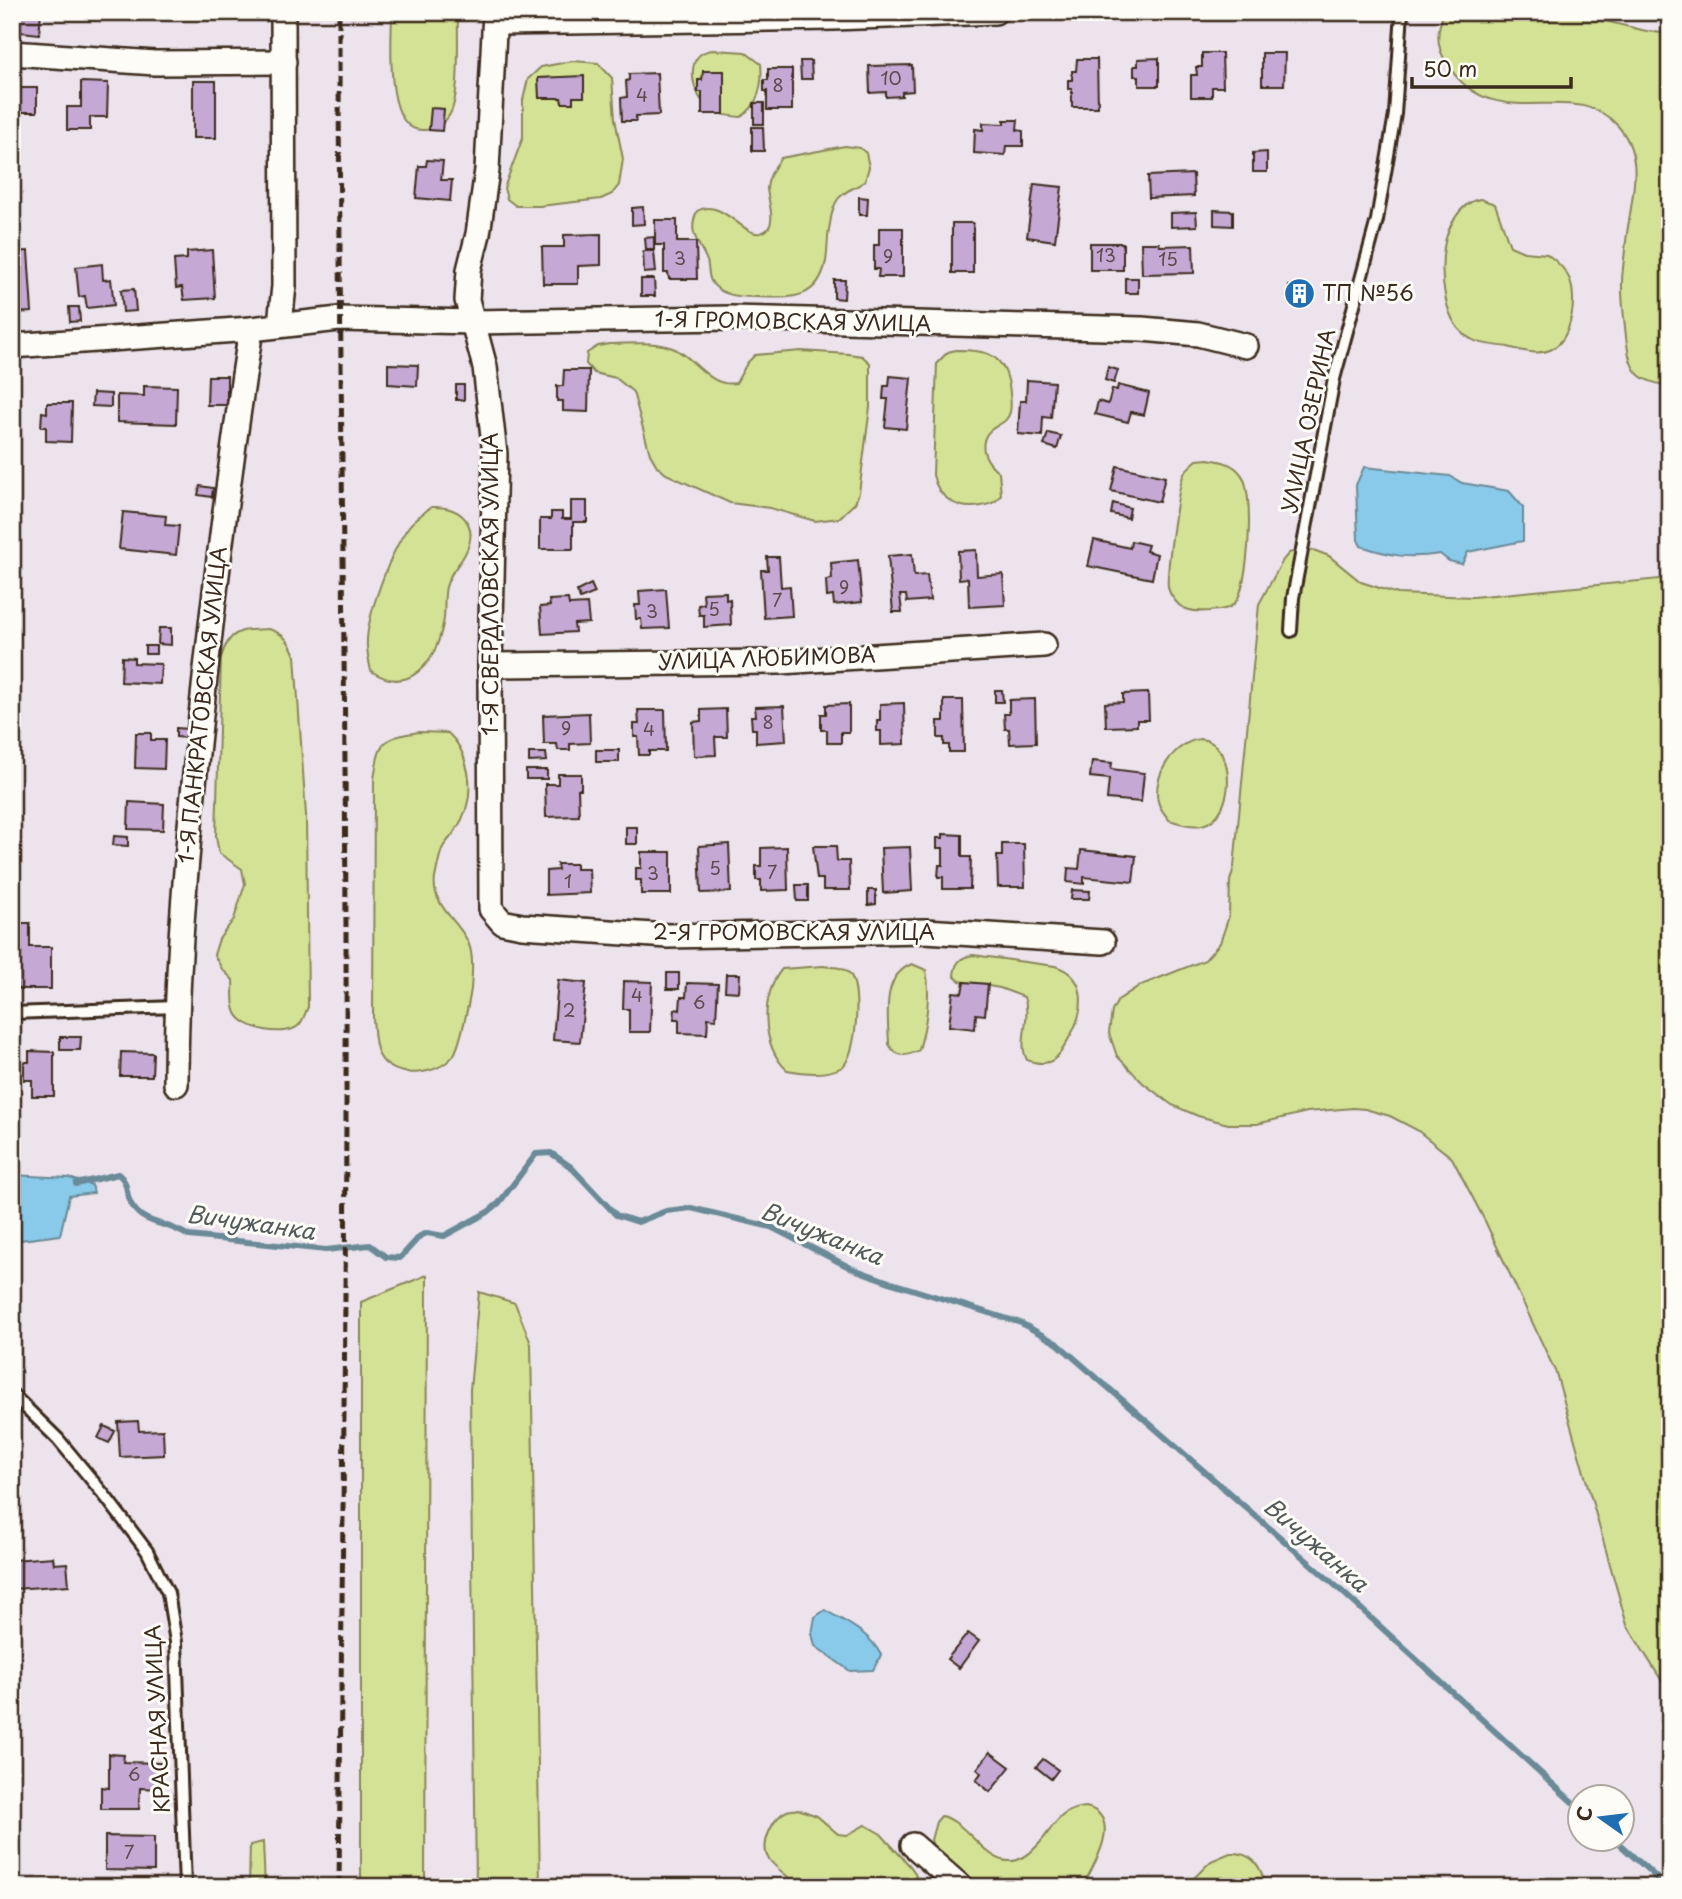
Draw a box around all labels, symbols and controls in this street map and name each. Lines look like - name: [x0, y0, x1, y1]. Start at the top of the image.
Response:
- scale bar: [1412, 46, 1572, 90]
- text: 50 m: [1423, 52, 1477, 84]
- house number: 10: [880, 64, 902, 91]
- house number: 8: [772, 71, 784, 98]
- house number: 4: [636, 81, 648, 108]
- house number: 13: [1096, 241, 1116, 268]
- house number: 9: [883, 242, 893, 269]
- house number: 3: [674, 244, 686, 271]
- house number: 15: [1158, 245, 1178, 272]
- place label: ТП №56: [1322, 276, 1414, 308]
- building icon: ТП №56: [1282, 277, 1316, 311]
- street label: 1-Я ГРОМОВСКАЯ УЛИЦА: [654, 302, 932, 338]
- street label: УЛИЦА ОЗЕРИНА: [1272, 325, 1342, 516]
- street label: 1-Я СВЕРДЛОВСКАЯ УЛИЦА: [473, 432, 505, 736]
- street label: 1-Я ПАНКРАТОВСКАЯ УЛИЦА: [168, 545, 234, 865]
- house number: 9: [839, 573, 849, 600]
- house number: 7: [772, 586, 782, 613]
- house number: 5: [708, 595, 720, 622]
- house number: 3: [646, 597, 658, 624]
- street label: УЛИЦА ЛЮБИМОВА: [658, 637, 876, 677]
- house number: 8: [762, 708, 774, 735]
- house number: 9: [561, 714, 571, 741]
- house number: 4: [643, 715, 655, 742]
- house number: 5: [709, 854, 721, 881]
- house number: 7: [767, 858, 777, 885]
- house number: 3: [647, 859, 659, 886]
- house number: 1: [564, 867, 572, 894]
- street label: 2-Я ГРОМОВСКАЯ УЛИЦА: [653, 915, 935, 947]
- house number: 4: [631, 981, 643, 1008]
- house number: 6: [693, 988, 705, 1015]
- house number: 2: [563, 996, 575, 1023]
- water label: Вичужанка: [756, 1192, 890, 1273]
- water label: Вичужанка: [185, 1195, 318, 1248]
- water label: Вичужанка: [1257, 1488, 1378, 1600]
- street label: КРАСНАЯ УЛИЦА: [135, 1624, 177, 1814]
- house number: 6: [128, 1760, 140, 1787]
- north arrow: [1566, 1784, 1636, 1854]
- text: С: [1568, 1803, 1599, 1824]
- house number: 7: [124, 1838, 134, 1865]

